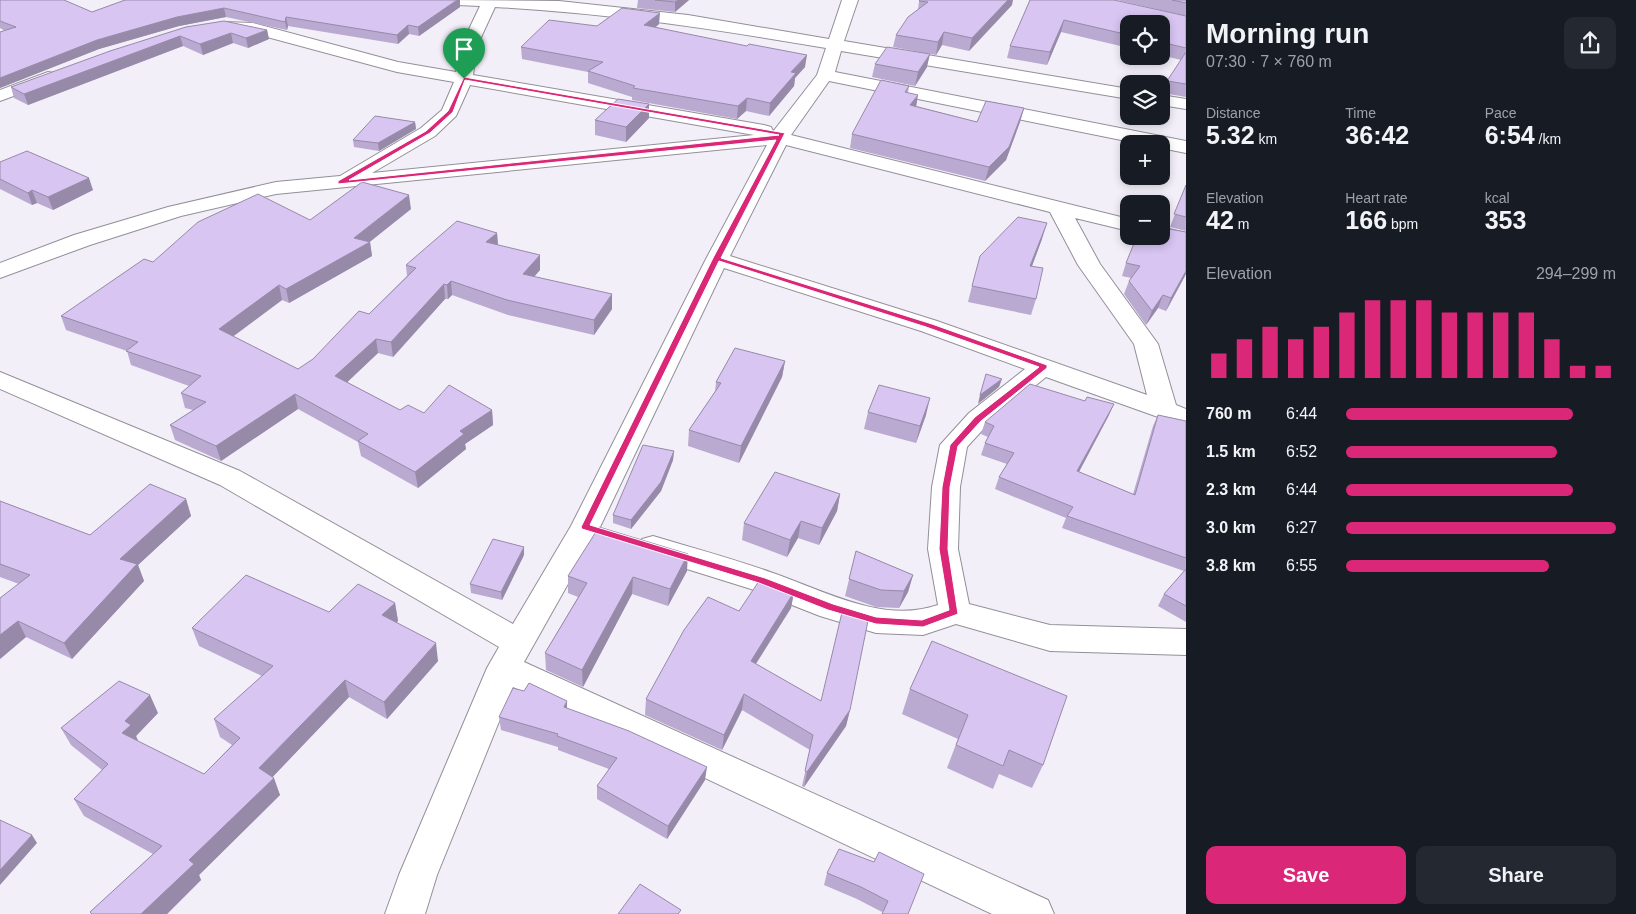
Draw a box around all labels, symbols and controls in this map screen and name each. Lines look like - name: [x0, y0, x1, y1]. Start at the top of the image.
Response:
- map controls: [1120, 15, 1170, 245]
- button: locate: [1120, 15, 1170, 65]
- button: share: [1564, 17, 1616, 69]
- text: Morning run: [1206, 18, 1369, 49]
- pin: [443, 28, 485, 79]
- icon: arrive: [450, 35, 478, 63]
- text: 07:30 · 7 × 760 m: [1206, 53, 1332, 70]
- button: layers: [1120, 75, 1170, 125]
- text: Distance: [1206, 105, 1260, 121]
- text: Time: [1345, 105, 1376, 121]
- text: Pace: [1485, 105, 1517, 121]
- text: 5.32: [1206, 121, 1255, 149]
- text: 36:42: [1345, 121, 1409, 149]
- text: 6:54: [1485, 121, 1535, 149]
- text: km: [1255, 131, 1277, 147]
- text: /km: [1535, 131, 1561, 147]
- button: +: [1120, 135, 1170, 185]
- text: Elevation: [1206, 190, 1264, 206]
- text: Heart rate: [1345, 190, 1408, 206]
- text: kcal: [1485, 190, 1510, 206]
- button: −: [1120, 195, 1170, 245]
- text: 42: [1206, 206, 1234, 234]
- text: 166: [1345, 206, 1387, 234]
- text: 353: [1485, 206, 1526, 234]
- text: m: [1234, 216, 1249, 232]
- text: bpm: [1387, 216, 1418, 232]
- text: Elevation: [1206, 265, 1272, 282]
- text: 294–299 m: [1536, 265, 1616, 282]
- text: 760 m: [1206, 405, 1251, 422]
- text: 6:44: [1286, 405, 1317, 422]
- text: 1.5 km: [1206, 443, 1256, 460]
- text: 6:52: [1286, 443, 1317, 460]
- text: 2.3 km: [1206, 481, 1256, 498]
- text: 6:44: [1286, 481, 1317, 498]
- text: 3.0 km: [1206, 519, 1256, 536]
- text: 6:27: [1286, 519, 1317, 536]
- text: 3.8 km: [1206, 557, 1256, 574]
- text: 6:55: [1286, 557, 1317, 574]
- button: Save: [1206, 846, 1406, 904]
- button: Share: [1416, 846, 1616, 904]

